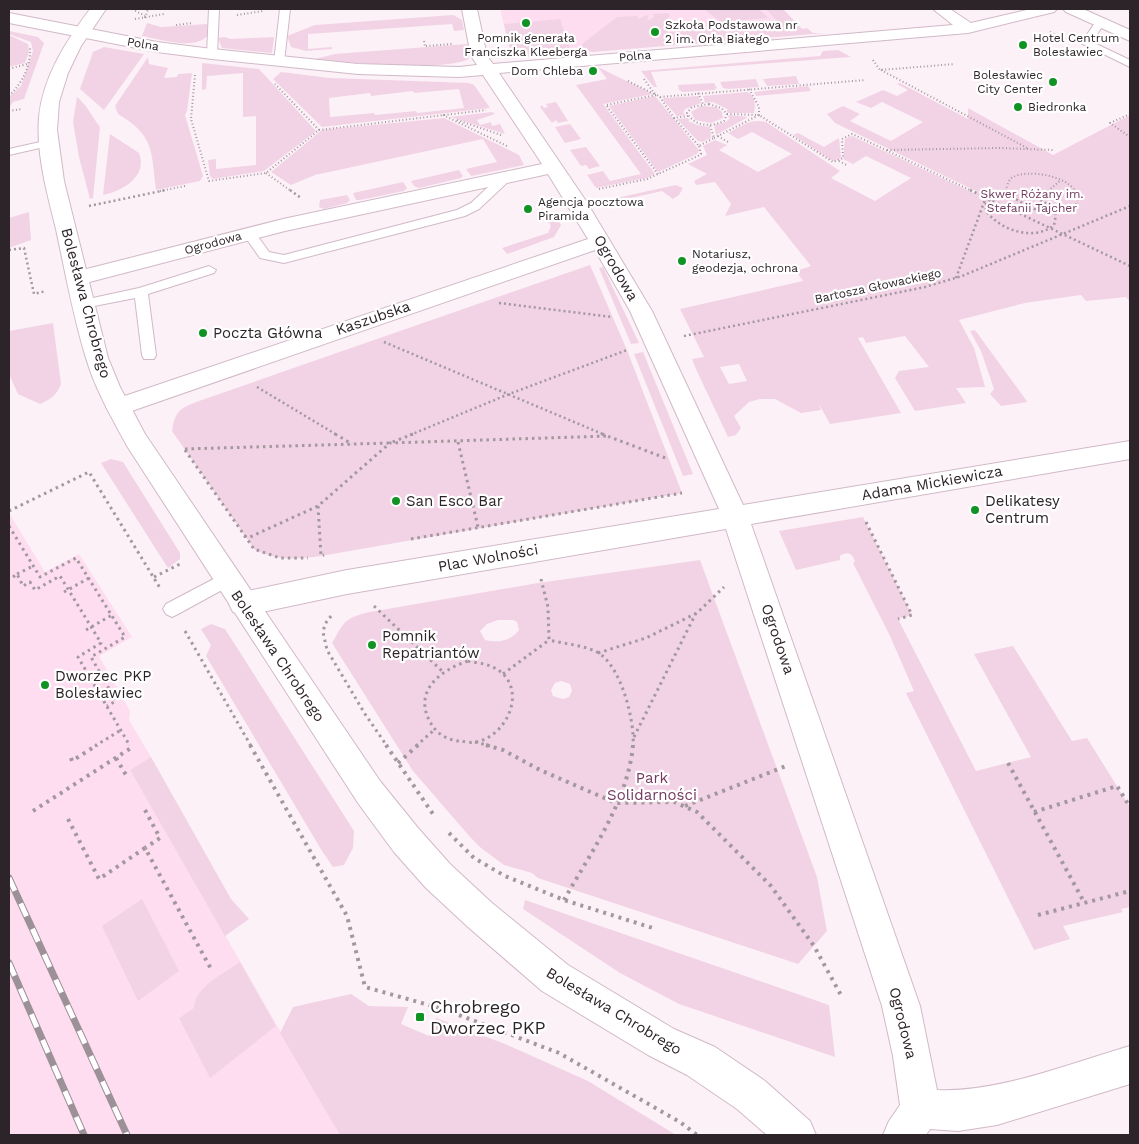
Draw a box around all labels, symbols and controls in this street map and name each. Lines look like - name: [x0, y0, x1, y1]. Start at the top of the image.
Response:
- marker: Pomnik generała Franciszka Kleeberga: [520, 17, 532, 29]
- place label: Szkoła Podstawowa nr 2 im. Orła Białego: [665, 18, 798, 46]
- marker: Szkoła Podstawowa nr 2 im. Orła Białego: [649, 26, 661, 38]
- place label: Pomnik generała Franciszka Kleeberga: [464, 31, 588, 59]
- place label: Hotel Centrum Bolesławiec: [1033, 31, 1119, 59]
- street label: Polna: [126, 34, 160, 54]
- marker: Hotel Centrum Bolesławiec: [1017, 39, 1029, 51]
- street label: Polna: [618, 48, 652, 64]
- place label: Dom Chleba: [511, 64, 583, 78]
- marker: Dom Chleba: [587, 65, 599, 77]
- place label: Bolesławiec City Center: [973, 68, 1043, 96]
- marker: Bolesławiec City Center: [1047, 76, 1059, 88]
- place label: Biedronka: [1028, 100, 1086, 114]
- marker: Biedronka: [1012, 101, 1024, 113]
- park label: Skwer Różany im. Stefanii Tajcher: [980, 187, 1084, 215]
- place label: Agencja pocztowa Piramida: [538, 195, 644, 223]
- marker: Agencja pocztowa Piramida: [522, 203, 534, 215]
- street label: Bolesława Chrobrego: [57, 226, 115, 380]
- street label: Ogrodowa: [183, 229, 243, 257]
- street label: Ogrodowa: [590, 232, 642, 305]
- place label: Notariusz, geodezja, ochrona: [692, 247, 798, 275]
- marker: Notariusz, geodezja, ochrona: [676, 255, 688, 267]
- street label: Bartosza Głowackiego: [814, 266, 942, 306]
- street label: Kaszubska: [333, 297, 413, 339]
- place label: Poczta Główna: [213, 324, 323, 342]
- marker: Poczta Główna: [197, 327, 209, 339]
- street label: Adama Mickiewicza: [860, 462, 1004, 504]
- place label: San Esco Bar: [406, 492, 503, 510]
- place label: Delikatesy Centrum: [985, 492, 1060, 527]
- marker: San Esco Bar: [390, 495, 402, 507]
- marker: Delikatesy Centrum: [969, 504, 981, 516]
- street label: Plac Wolności: [436, 540, 540, 576]
- street label: Bolesława Chrobrego: [227, 587, 329, 725]
- street label: Ogrodowa: [758, 601, 799, 677]
- place label: Pomnik Repatriantów: [382, 627, 480, 662]
- marker: Pomnik Repatriantów: [366, 639, 378, 651]
- place label: Dworzec PKP Bolesławiec: [55, 667, 151, 702]
- marker: Dworzec PKP Bolesławiec: [39, 679, 51, 691]
- park label: Park Solidarności: [607, 769, 697, 804]
- street label: Bolesława Chrobrego: [543, 963, 685, 1059]
- street label: Ogrodowa: [885, 985, 921, 1061]
- place label: Chrobrego Dworzec PKP: [430, 996, 546, 1038]
- marker: Chrobrego Dworzec PKP: [414, 1011, 426, 1023]

